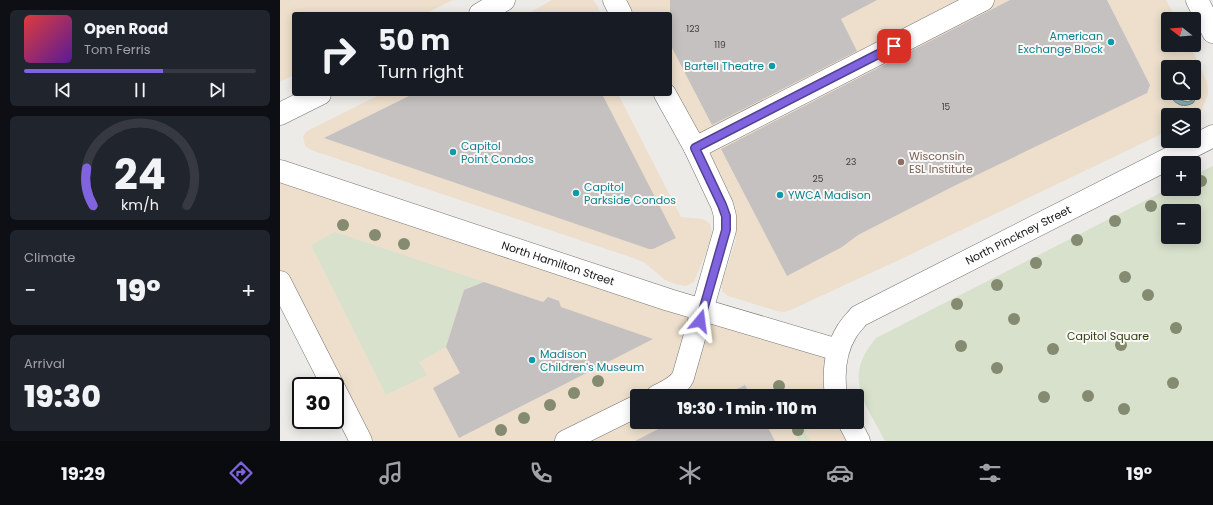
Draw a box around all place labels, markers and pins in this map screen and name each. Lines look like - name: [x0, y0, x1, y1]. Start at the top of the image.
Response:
- place label: American Exchange Block: [1018, 28, 1103, 57]
- pin: [877, 29, 911, 63]
- marker: American Exchange Block: [1106, 37, 1116, 47]
- place label: Bartell Theatre: [684, 58, 764, 74]
- marker: Bartell Theatre: [767, 61, 777, 71]
- place label: Capitol Point Condos: [461, 138, 534, 167]
- marker: Capitol Point Condos: [448, 147, 458, 157]
- place label: Wisconsin ESL Institute: [909, 148, 973, 177]
- marker: Wisconsin ESL Institute: [896, 157, 906, 167]
- place label: Capitol Parkside Condos: [584, 179, 676, 208]
- place label: YWCA Madison: [788, 187, 871, 203]
- marker: Capitol Parkside Condos: [571, 188, 581, 198]
- marker: YWCA Madison: [775, 190, 785, 200]
- place label: Madison Children's Museum: [540, 346, 644, 375]
- marker: Madison Children's Museum: [527, 355, 537, 365]

